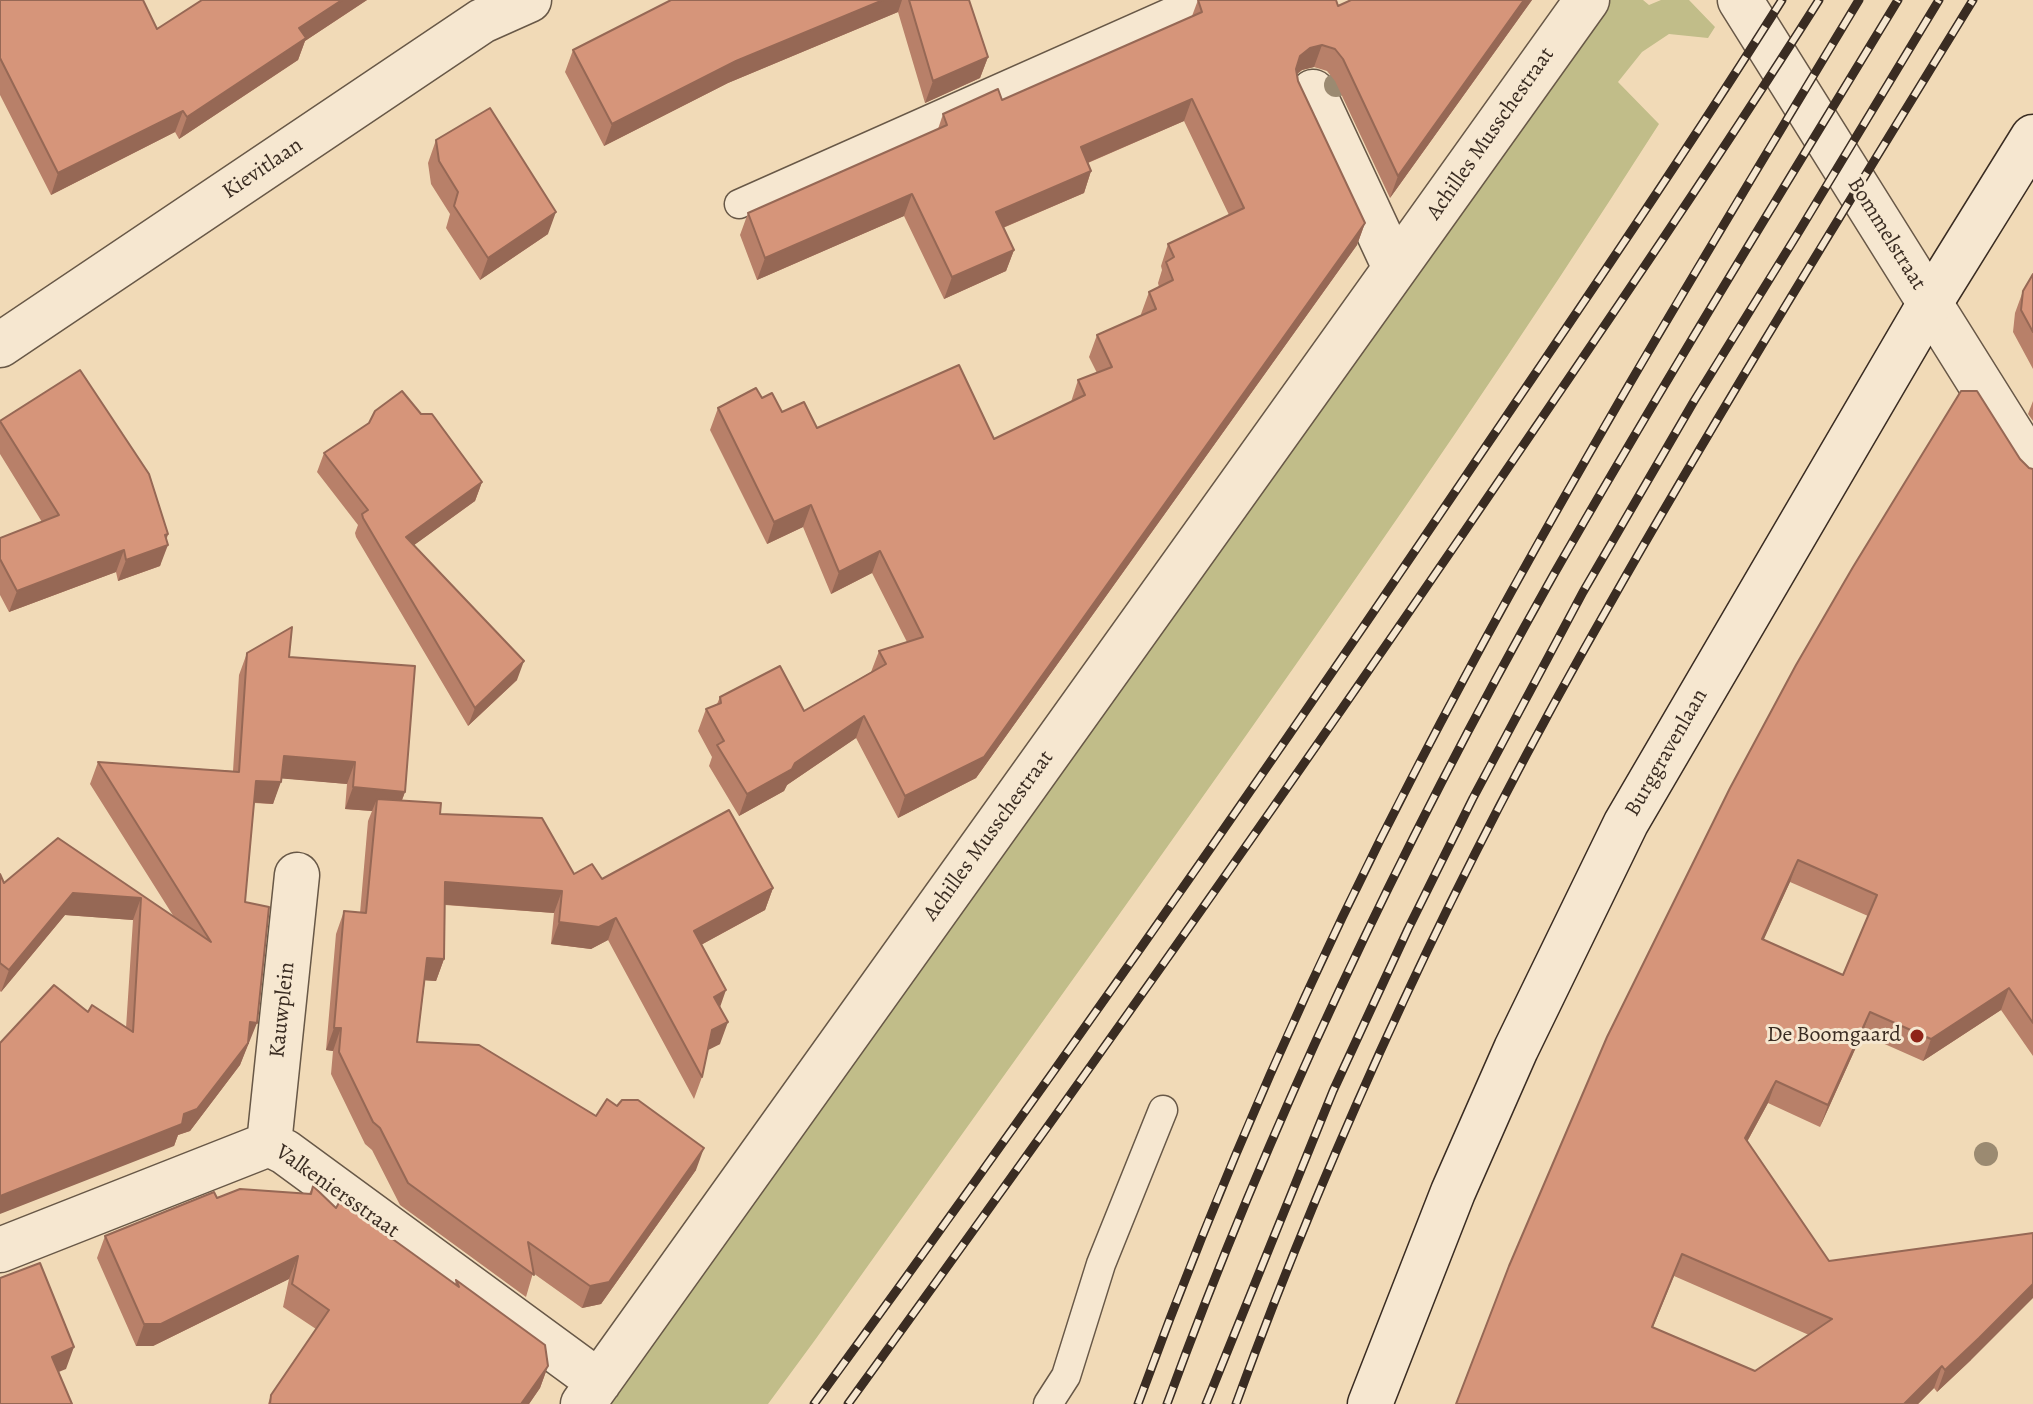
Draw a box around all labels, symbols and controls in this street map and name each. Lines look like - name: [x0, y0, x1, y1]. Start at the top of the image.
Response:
- street label: Achilles Musschestraat: [1422, 43, 1560, 225]
- street label: Kievitlaan: [218, 133, 308, 205]
- street label: Bommelstraat: [1841, 173, 1931, 295]
- street label: Burggravenlaan: [1620, 685, 1714, 821]
- street label: Achilles Musschestraat: [918, 746, 1060, 926]
- street label: Kauwplein: [265, 961, 301, 1059]
- place label: De Boomgaard: [1767, 1023, 1901, 1049]
- marker: De Boomgaard: [1908, 1027, 1926, 1045]
- street label: Valkeniersstraat: [270, 1140, 404, 1244]

